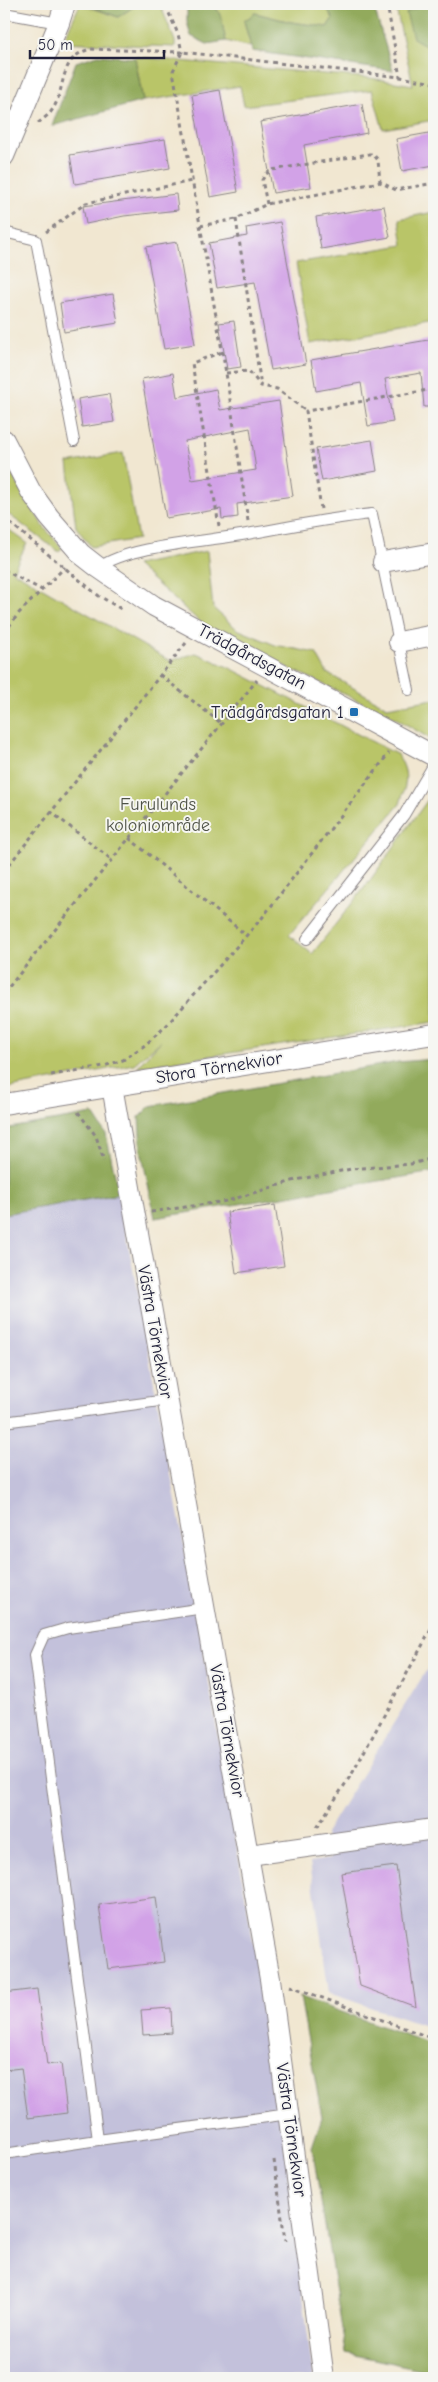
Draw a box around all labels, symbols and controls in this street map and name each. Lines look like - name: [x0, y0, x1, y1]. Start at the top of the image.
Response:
- scale bar: [30, 28, 164, 60]
- text: 50 m: [38, 36, 73, 54]
- street label: Trädgårdsgatan: [194, 620, 310, 694]
- place label: Trädgårdsgatan 1: [211, 702, 344, 723]
- marker: Trädgårdsgatan 1: [348, 706, 360, 718]
- park label: Furulunds koloniområde: [106, 794, 210, 836]
- street label: Stora Törnekvior: [154, 1047, 285, 1088]
- street label: Västra Törnekvior: [133, 1264, 177, 1401]
- street label: Västra Törnekvior: [205, 1663, 249, 1800]
- street label: Västra Törnekvior: [271, 2062, 311, 2199]

